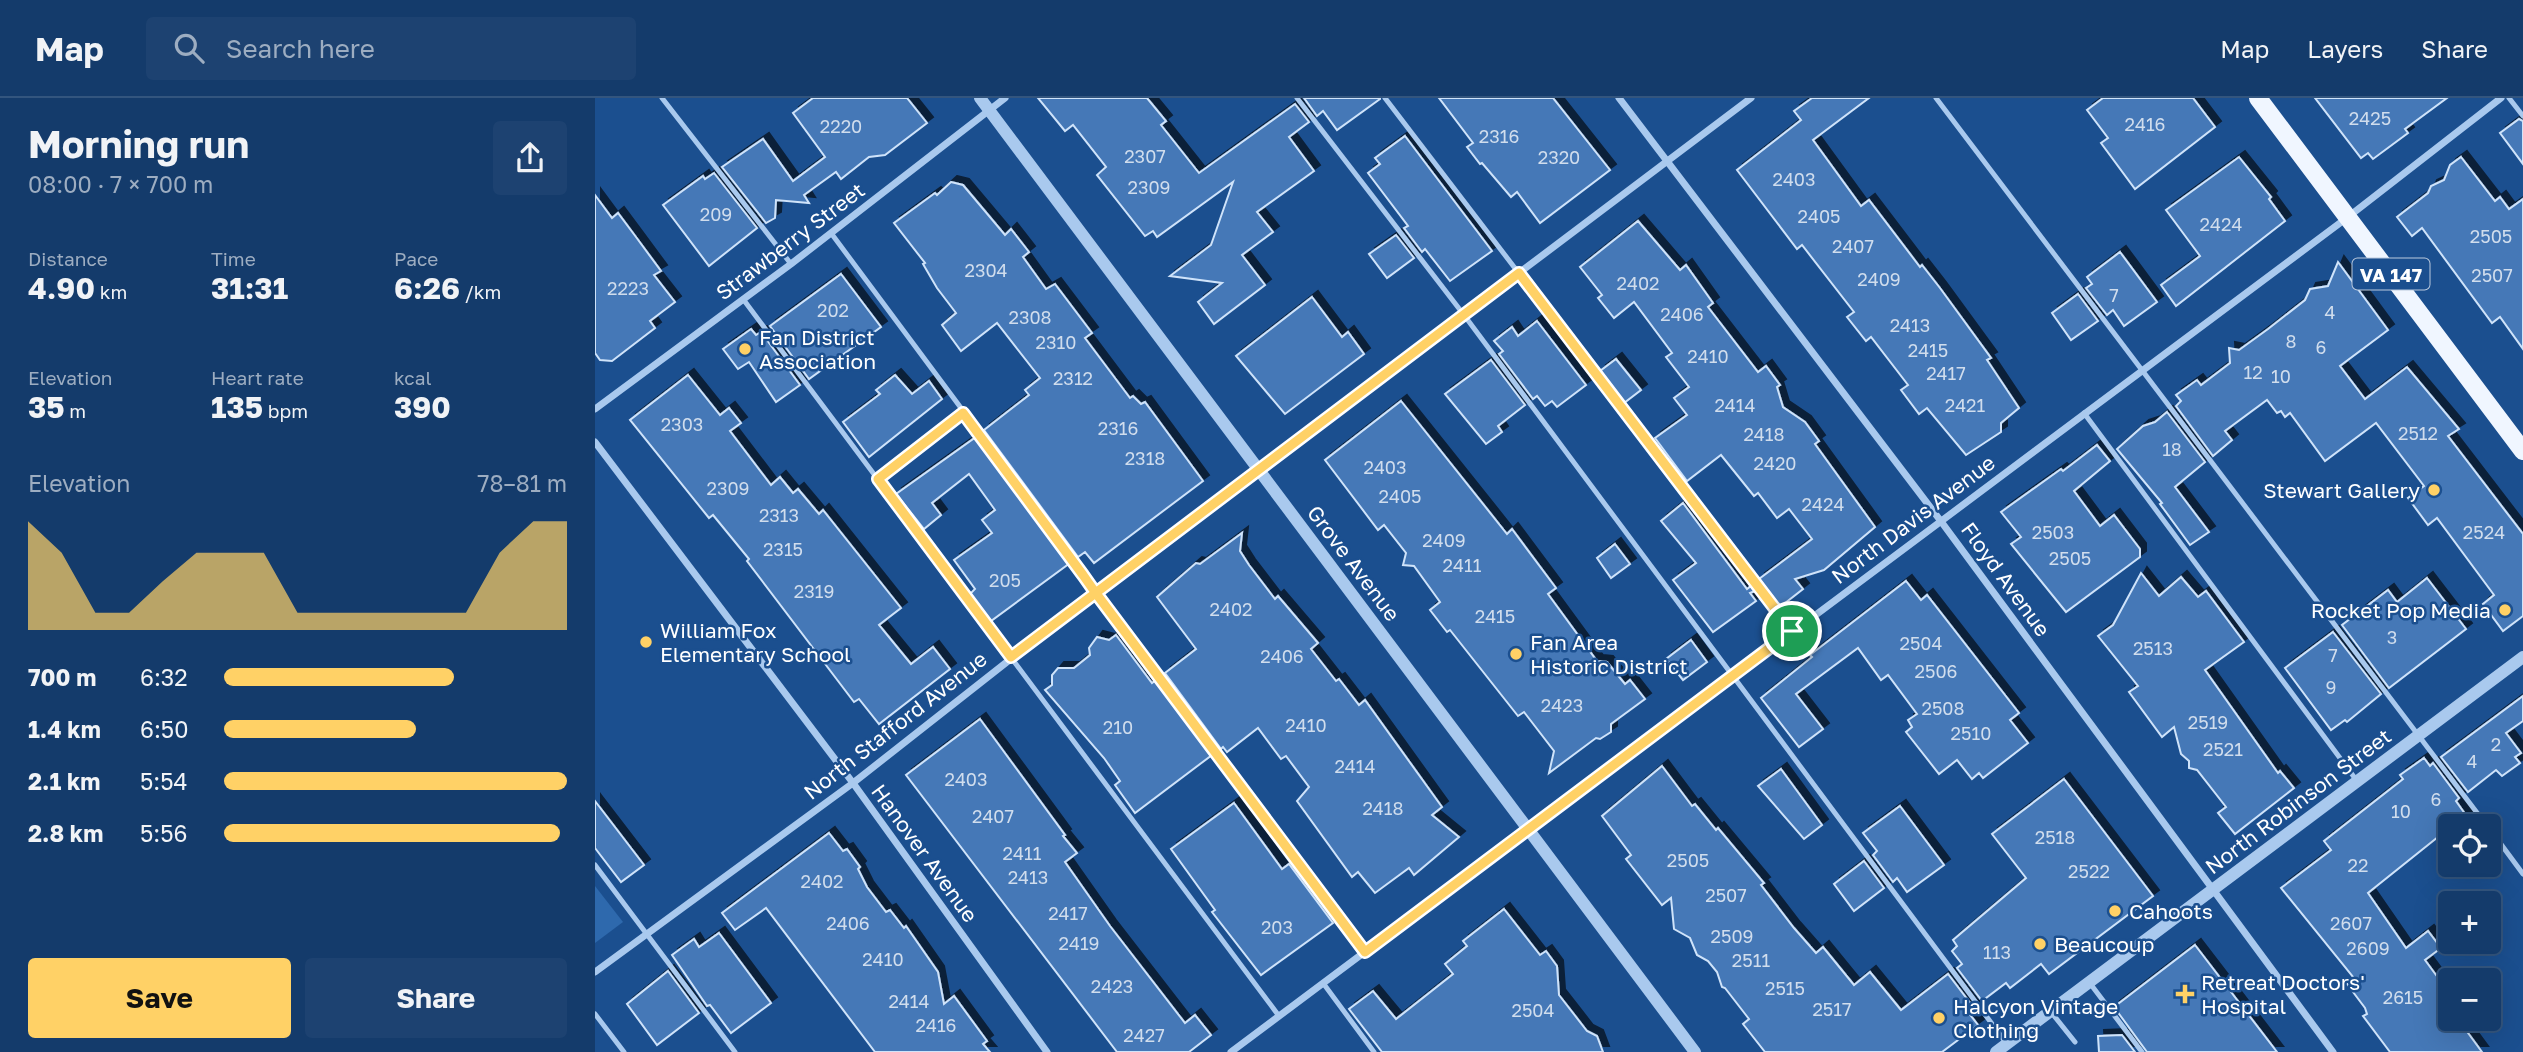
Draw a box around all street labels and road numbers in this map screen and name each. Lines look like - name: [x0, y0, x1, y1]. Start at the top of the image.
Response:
- street label: Strawberry Street: [711, 177, 869, 305]
- road number: VA 147: [2353, 258, 2429, 290]
- street label: North Davis Avenue: [1826, 449, 2000, 589]
- street label: Grove Avenue: [1302, 500, 1406, 626]
- street label: Floyd Avenue: [1956, 517, 2056, 641]
- street label: North Stafford Avenue: [798, 645, 992, 805]
- street label: North Robinson Street: [2200, 723, 2396, 879]
- street label: Hanover Avenue: [866, 779, 984, 927]

